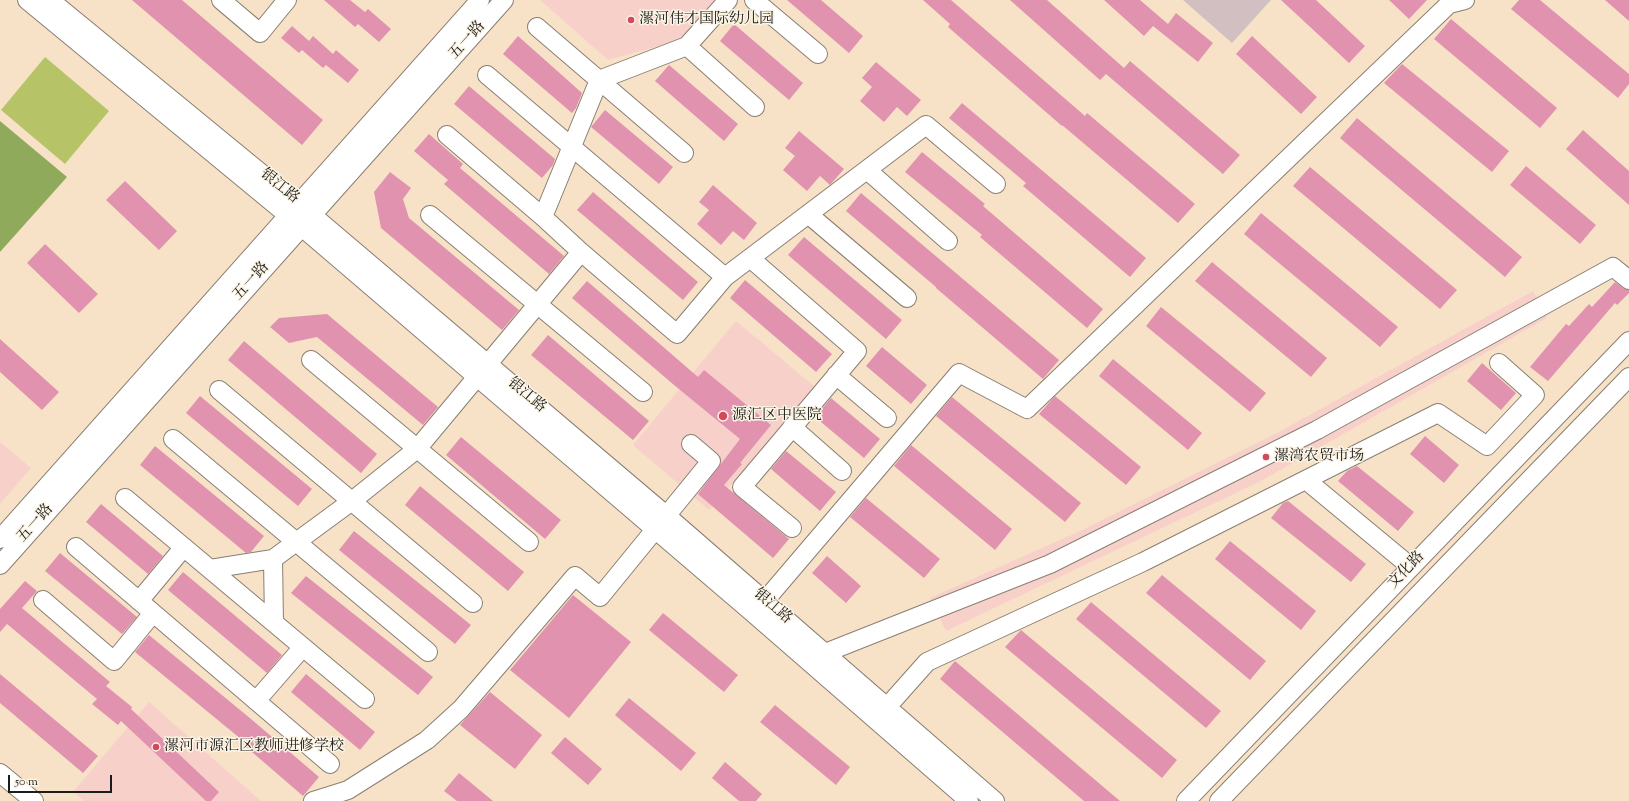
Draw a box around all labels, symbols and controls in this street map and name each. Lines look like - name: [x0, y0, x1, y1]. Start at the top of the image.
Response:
- place label: 漯河伟才国际幼儿园: [639, 11, 774, 29]
- marker: 漯河伟才国际幼儿园: [626, 15, 636, 25]
- street label: 五一路: [446, 18, 490, 64]
- street label: 银江路: [256, 166, 302, 208]
- street label: 五一路: [230, 259, 274, 305]
- street label: 银江路: [503, 375, 549, 417]
- place label: 源汇区中医院: [732, 407, 822, 425]
- marker: 源汇区中医院: [717, 410, 729, 422]
- place label: 漯湾农贸市场: [1274, 448, 1364, 466]
- marker: 漯湾农贸市场: [1261, 452, 1271, 462]
- street label: 五一路: [14, 501, 58, 547]
- street label: 文化路: [1385, 549, 1429, 593]
- street label: 银江路: [749, 585, 795, 629]
- place label: 漯河市源汇区教师进修学校: [164, 738, 344, 756]
- marker: 漯河市源汇区教师进修学校: [151, 742, 161, 752]
- scale bar: [10, 767, 114, 793]
- text: 50 m: [15, 773, 38, 791]

